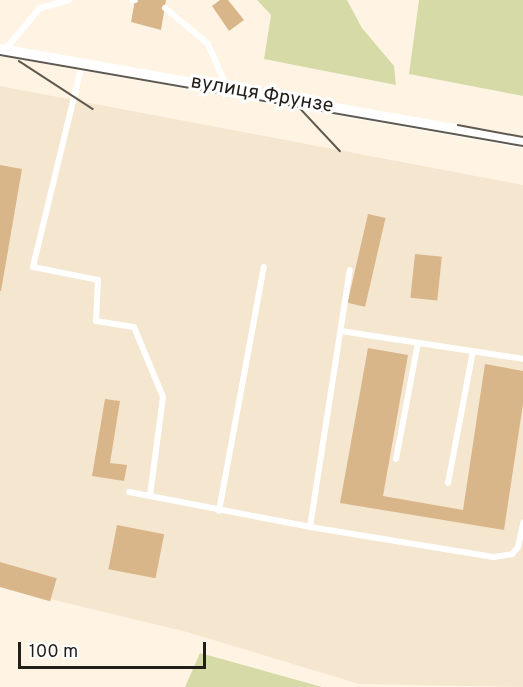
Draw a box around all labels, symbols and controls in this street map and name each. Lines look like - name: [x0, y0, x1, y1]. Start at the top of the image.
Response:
- street label: вулиця Фрунзе: [189, 71, 335, 119]
- scale bar: [21, 630, 208, 668]
- text: 100 m: [29, 641, 78, 664]

